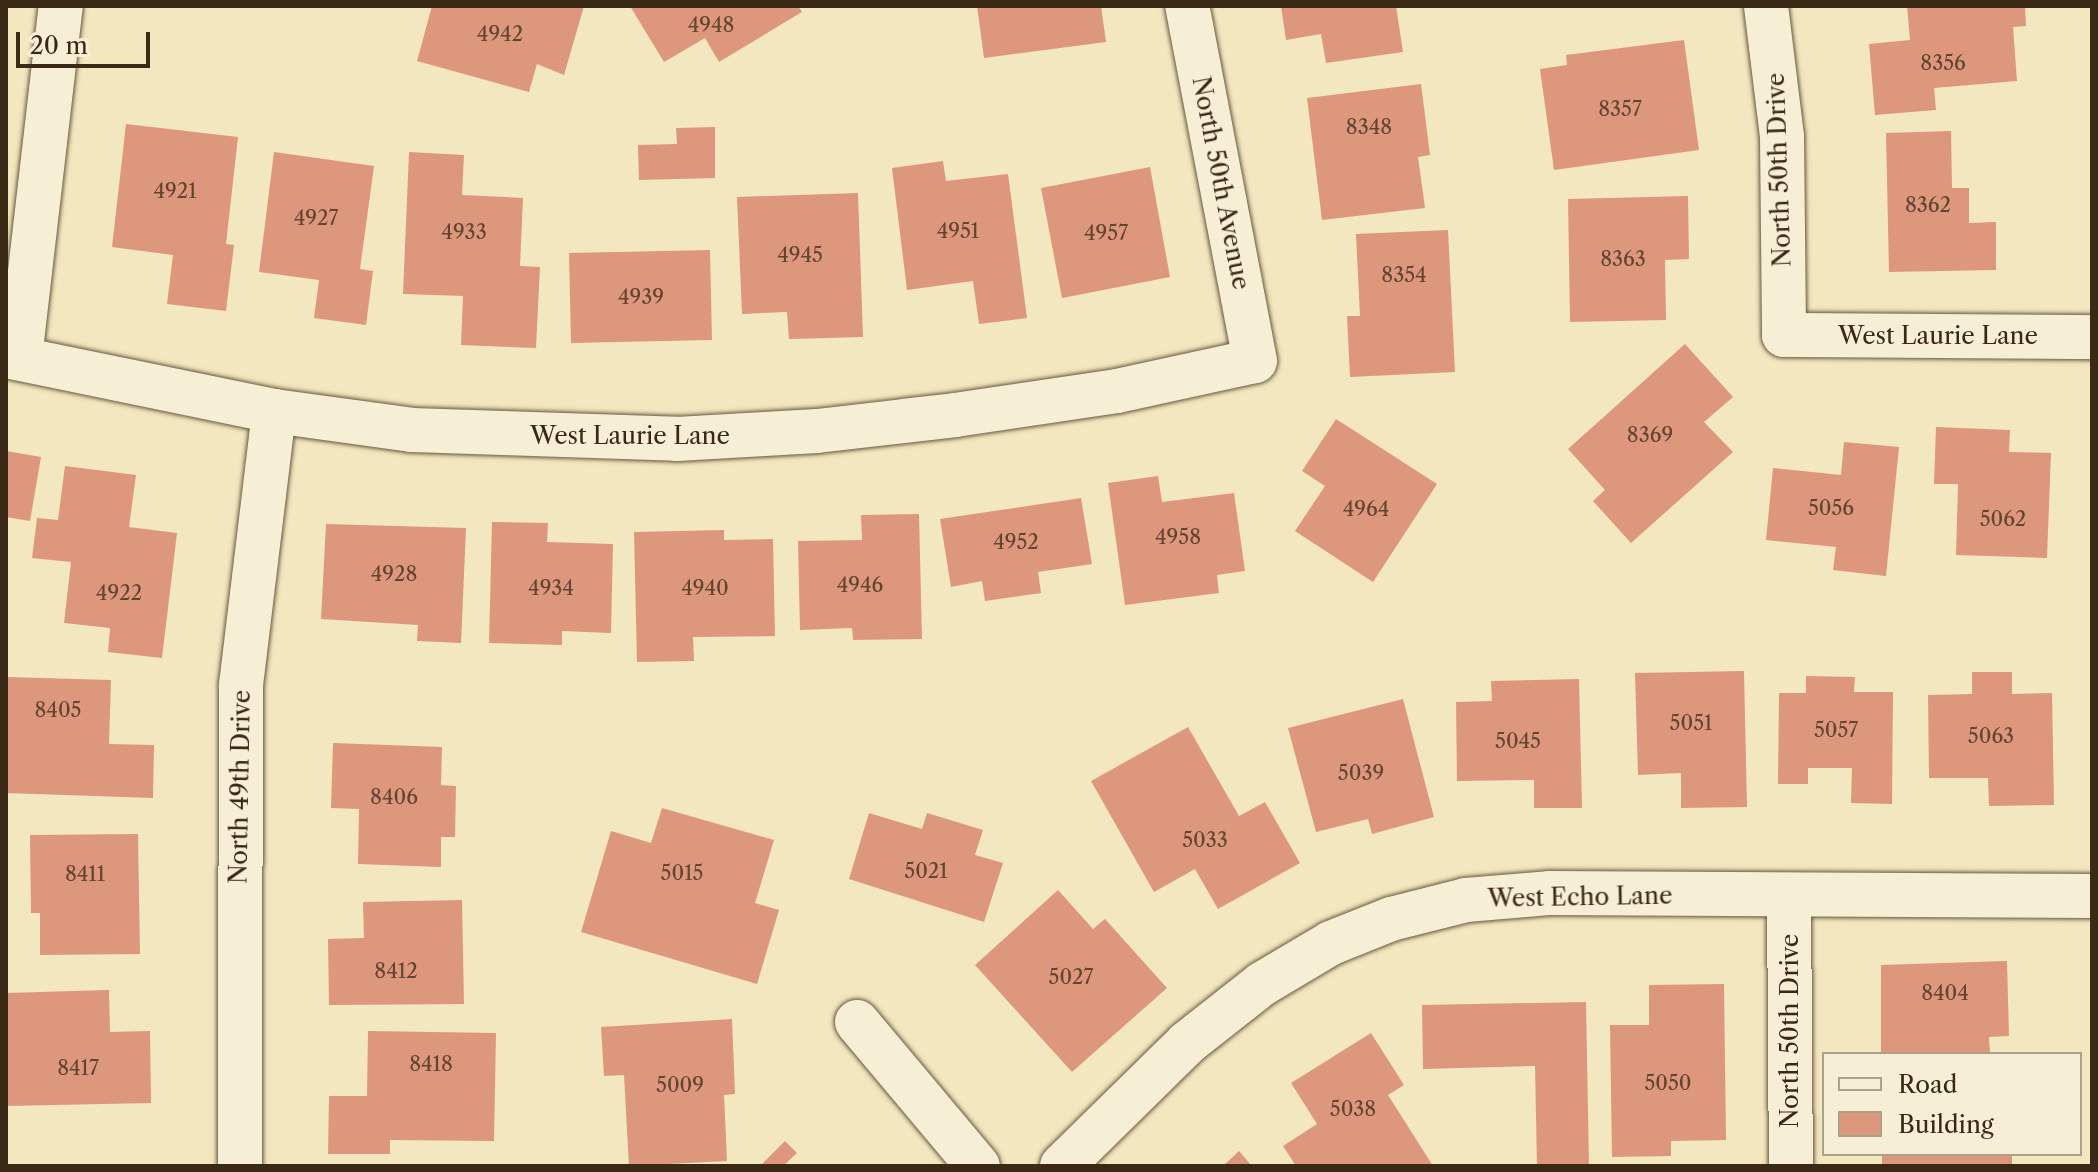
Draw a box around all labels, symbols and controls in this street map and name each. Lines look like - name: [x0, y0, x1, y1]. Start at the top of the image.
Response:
- house number: 4948: [688, 13, 734, 37]
- scale bar: [20, 16, 154, 66]
- house number: 4942: [477, 22, 523, 46]
- text: 20 m: [30, 31, 88, 60]
- house number: 8356: [1920, 51, 1966, 75]
- street label: North 50th Drive: [1761, 72, 1797, 268]
- street label: North 50th Avenue: [1186, 74, 1256, 292]
- house number: 8357: [1598, 97, 1642, 121]
- house number: 8348: [1346, 115, 1392, 139]
- house number: 4921: [153, 179, 197, 203]
- house number: 8362: [1905, 193, 1951, 217]
- house number: 4927: [294, 206, 338, 230]
- house number: 4951: [937, 219, 979, 243]
- house number: 4933: [441, 220, 487, 244]
- house number: 4957: [1084, 221, 1128, 245]
- house number: 4945: [777, 243, 823, 267]
- house number: 8363: [1600, 247, 1646, 271]
- house number: 8354: [1381, 263, 1427, 287]
- house number: 4939: [618, 285, 664, 309]
- street label: West Laurie Lane: [1838, 322, 2038, 350]
- street label: West Laurie Lane: [530, 422, 730, 450]
- house number: 8369: [1627, 423, 1673, 447]
- house number: 5056: [1808, 496, 1854, 520]
- house number: 4964: [1343, 497, 1389, 521]
- house number: 5062: [1980, 507, 2026, 531]
- house number: 4958: [1155, 525, 1201, 549]
- house number: 4952: [993, 530, 1039, 554]
- house number: 4928: [371, 562, 417, 586]
- house number: 4946: [837, 573, 883, 597]
- house number: 4934: [528, 576, 574, 600]
- house number: 4940: [681, 576, 729, 600]
- house number: 4922: [96, 581, 142, 605]
- street label: North 49th Drive: [224, 690, 256, 884]
- house number: 8405: [35, 698, 81, 722]
- house number: 5051: [1670, 711, 1712, 735]
- house number: 5057: [1814, 718, 1858, 742]
- house number: 5063: [1968, 724, 2014, 748]
- house number: 5045: [1495, 729, 1541, 753]
- house number: 5039: [1338, 761, 1384, 785]
- house number: 8406: [370, 785, 418, 809]
- house number: 5033: [1182, 828, 1228, 852]
- house number: 5021: [904, 859, 948, 883]
- house number: 5015: [661, 861, 703, 885]
- house number: 8411: [65, 862, 105, 886]
- street label: West Echo Lane: [1487, 881, 1673, 913]
- street label: North 50th Drive: [1776, 934, 1804, 1128]
- house number: 8412: [374, 959, 418, 983]
- house number: 5027: [1049, 965, 1093, 989]
- house number: 8404: [1921, 981, 1969, 1005]
- house number: 8418: [409, 1052, 453, 1076]
- legend: [1822, 1052, 2082, 1156]
- house number: 8417: [57, 1056, 99, 1080]
- text: Road: [1898, 1070, 1957, 1099]
- house number: 5050: [1644, 1071, 1692, 1095]
- house number: 5009: [656, 1073, 704, 1097]
- house number: 5038: [1330, 1097, 1376, 1121]
- text: Building: [1898, 1110, 1994, 1139]

